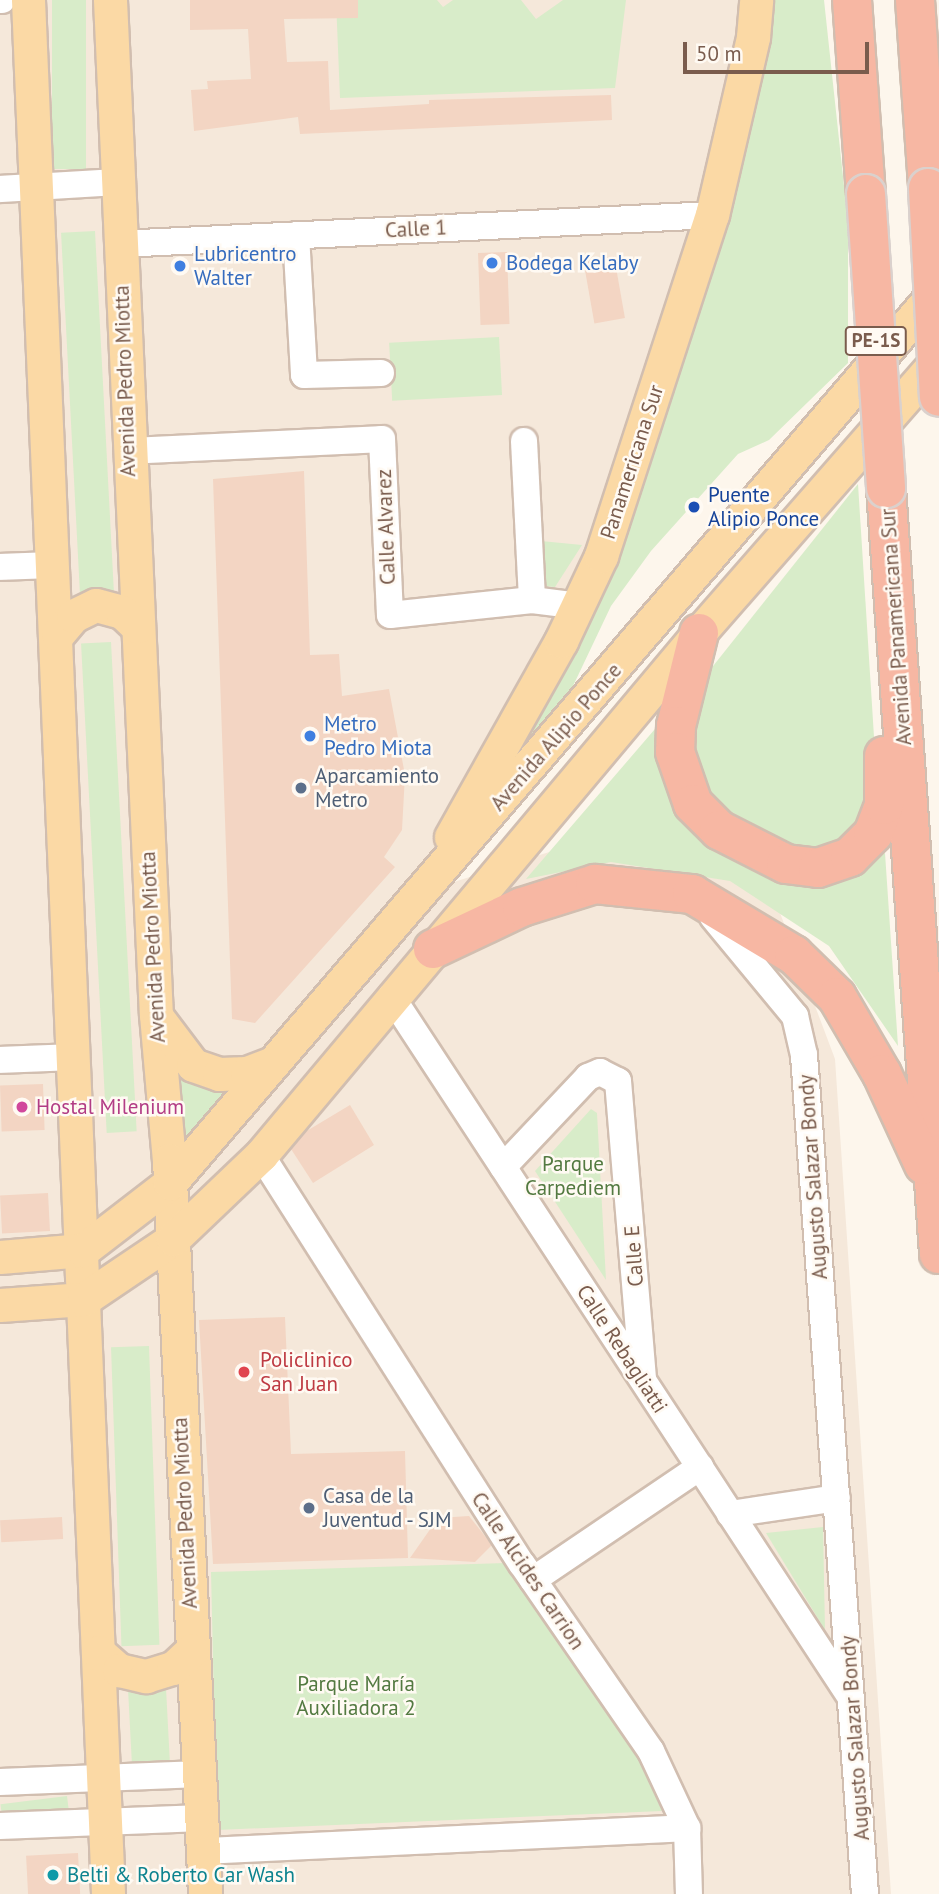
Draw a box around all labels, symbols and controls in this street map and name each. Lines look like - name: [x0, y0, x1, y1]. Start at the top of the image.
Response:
- scale bar: [687, 28, 872, 72]
- text: 50 m: [696, 40, 742, 67]
- street label: Calle 1: [384, 215, 448, 243]
- place label: Lubricentro Walter: [194, 241, 297, 291]
- place label: Bodega Kelaby: [506, 250, 638, 276]
- marker: Bodega Kelaby: [484, 255, 500, 271]
- marker: Lubricentro Walter: [172, 258, 188, 274]
- street label: Avenida Pedro Miotta: [109, 285, 141, 477]
- road number: PE-1S: [844, 326, 908, 356]
- street label: Panamericana Sur: [595, 382, 669, 542]
- street label: Calle Alvarez: [371, 468, 401, 586]
- place label: Puente Alipio Ponce: [708, 482, 819, 532]
- marker: Puente Alipio Ponce: [686, 499, 702, 515]
- street label: Avenida Panamericana Sur: [875, 508, 917, 746]
- street label: Avenida Alipio Ponce: [485, 658, 627, 816]
- place label: Metro Pedro Miota: [324, 711, 432, 761]
- marker: Metro Pedro Miota: [302, 728, 318, 744]
- place label: Aparcamiento Metro: [315, 763, 439, 813]
- marker: Aparcamiento Metro: [293, 780, 309, 796]
- street label: Avenida Pedro Miotta: [135, 851, 171, 1043]
- street label: Augusto Salazar Bondy: [793, 1074, 833, 1280]
- place label: Hostal Milenium: [36, 1094, 184, 1120]
- marker: Hostal Milenium: [14, 1099, 30, 1115]
- park label: Parque Carpediem: [525, 1151, 621, 1201]
- street label: Calle E: [619, 1224, 649, 1288]
- street label: Calle Rebagliatti: [571, 1280, 673, 1418]
- place label: Policlinico San Juan: [260, 1347, 353, 1397]
- marker: Policlinico San Juan: [234, 1362, 254, 1382]
- street label: Avenida Pedro Miotta: [167, 1417, 203, 1609]
- place label: Casa de la Juventud - SJM: [323, 1483, 455, 1533]
- street label: Calle Alcides Carrion: [466, 1487, 590, 1655]
- marker: Casa de la Juventud - SJM: [301, 1500, 317, 1516]
- street label: Augusto Salazar Bondy: [835, 1635, 875, 1841]
- park label: Parque María Auxiliadora 2: [296, 1671, 416, 1721]
- place label: Belti & Roberto Car Wash: [67, 1862, 295, 1888]
- marker: Belti & Roberto Car Wash: [45, 1867, 61, 1883]

